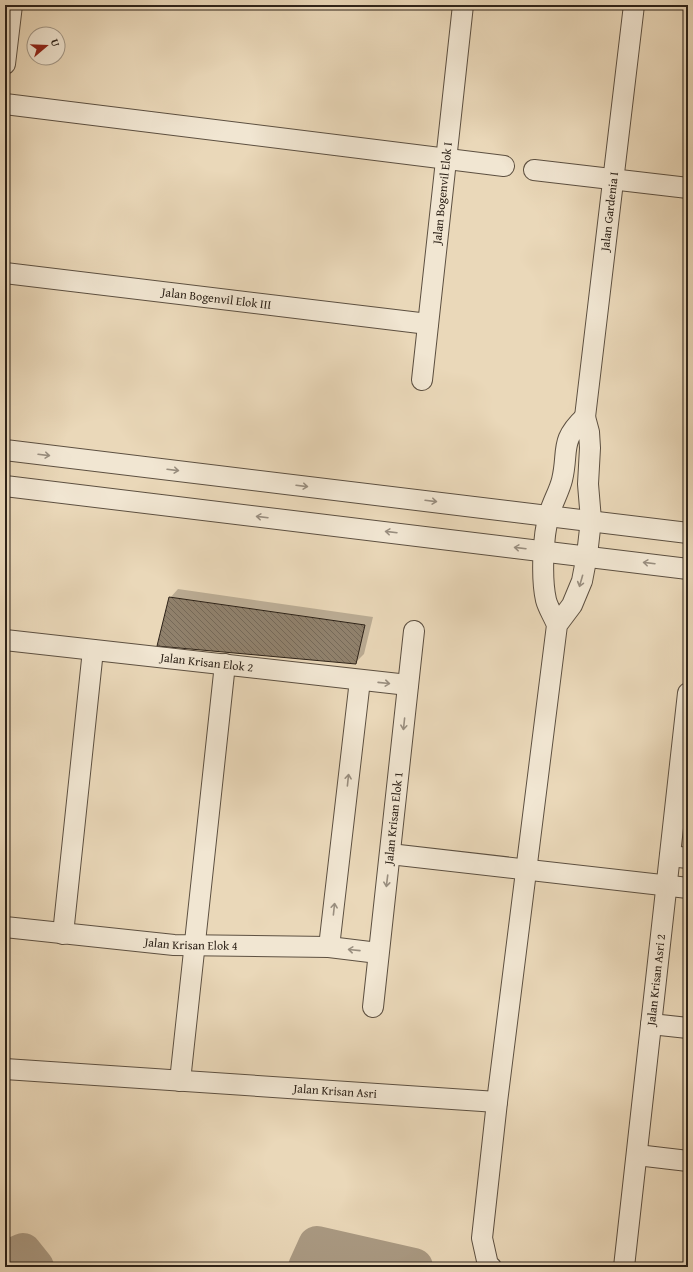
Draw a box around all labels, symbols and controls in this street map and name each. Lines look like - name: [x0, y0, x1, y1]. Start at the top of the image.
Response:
- north arrow: [26, 26, 66, 66]
- text: U: [47, 37, 64, 49]
- street label: Jalan Bogenvil Elok I: [428, 141, 456, 247]
- street label: Jalan Gardenia I: [596, 171, 622, 254]
- street label: Jalan Bogenvil Elok III: [159, 283, 272, 313]
- one-way arrow: [37, 451, 50, 459]
- one-way arrow: [166, 467, 179, 474]
- one-way arrow: [295, 482, 308, 490]
- one-way arrow: [424, 497, 437, 505]
- one-way arrow: [256, 513, 269, 520]
- one-way arrow: [385, 528, 398, 536]
- one-way arrow: [514, 544, 527, 551]
- one-way arrow: [643, 560, 656, 567]
- one-way arrow: [577, 574, 584, 587]
- street label: Jalan Krisan Elok 2: [158, 648, 254, 676]
- one-way arrow: [377, 679, 390, 686]
- one-way arrow: [400, 717, 408, 730]
- street label: Jalan Krisan Elok 1: [379, 771, 407, 867]
- one-way arrow: [345, 774, 352, 787]
- one-way arrow: [383, 874, 390, 887]
- one-way arrow: [330, 903, 338, 916]
- street label: Jalan Krisan Elok 4: [142, 933, 238, 954]
- street label: Jalan Krisan Asri 2: [642, 933, 669, 1028]
- one-way arrow: [348, 946, 361, 954]
- street label: Jalan Krisan Asri: [291, 1079, 378, 1102]

